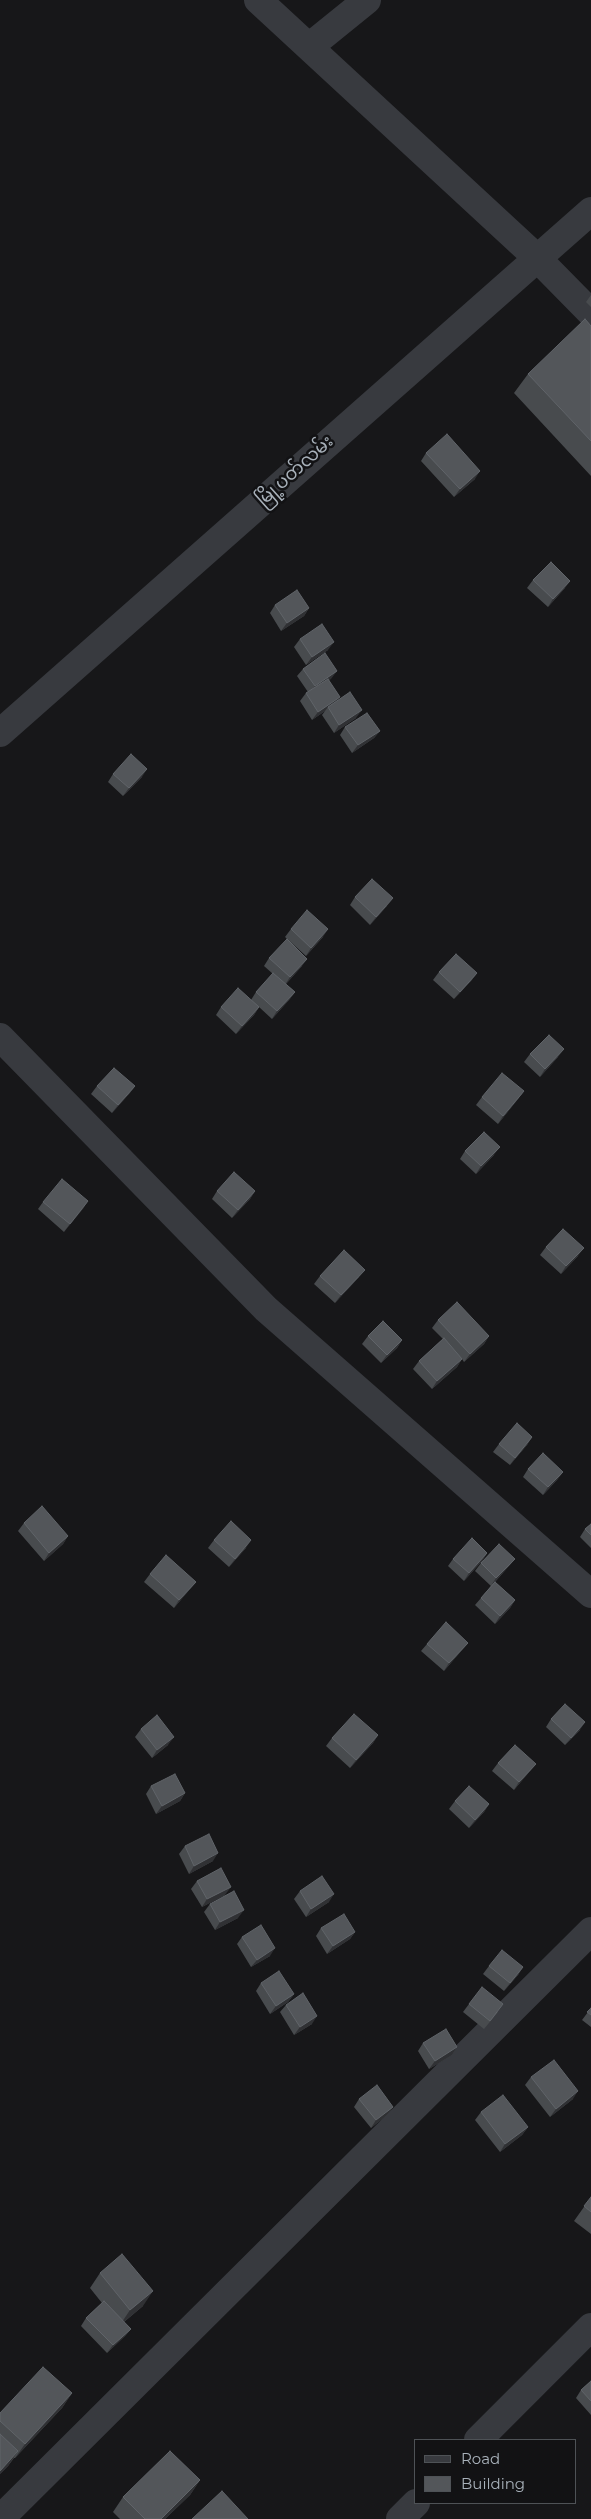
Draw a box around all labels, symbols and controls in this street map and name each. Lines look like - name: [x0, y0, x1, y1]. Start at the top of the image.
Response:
- street label: မြို့ပတ်လမ်း: [252, 431, 338, 511]
- legend: [414, 2439, 576, 2504]
- text: Road: [461, 2449, 500, 2468]
- text: Building: [461, 2474, 525, 2493]

